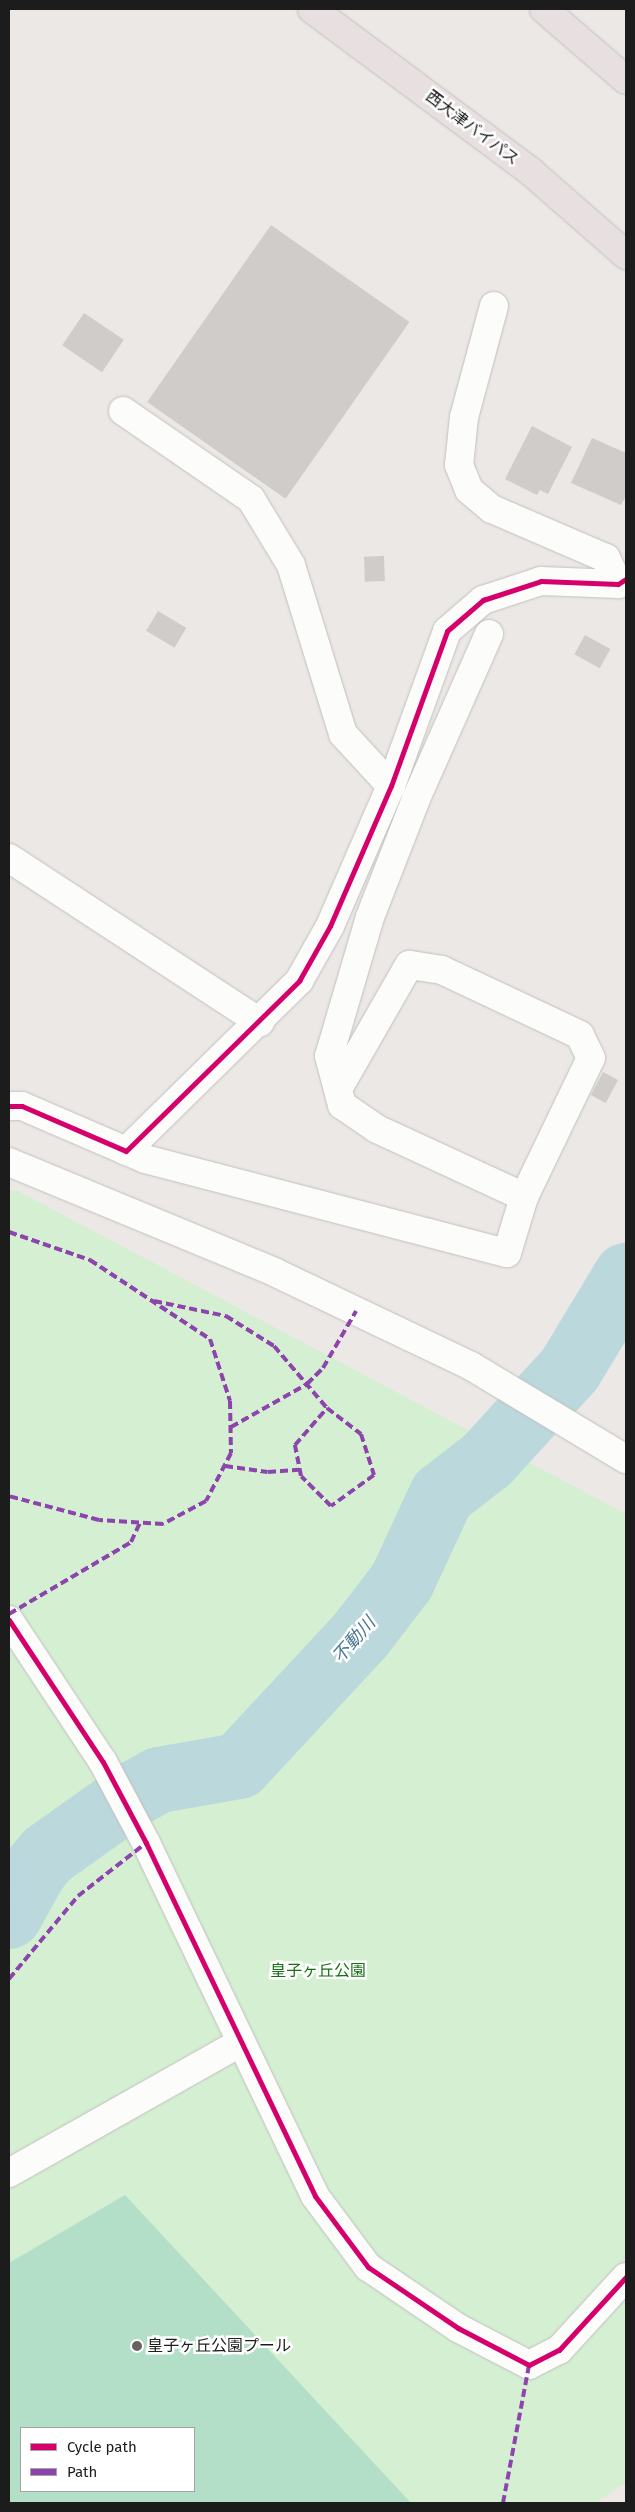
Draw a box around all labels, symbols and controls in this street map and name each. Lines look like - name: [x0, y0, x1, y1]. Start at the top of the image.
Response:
- street label: 西大津バイパス: [421, 87, 523, 169]
- water label: 不動川: [328, 1613, 380, 1667]
- park label: 皇子ヶ丘公園: [270, 1961, 366, 1981]
- place label: 皇子ヶ丘公園プール: [147, 2336, 291, 2356]
- marker: 皇子ヶ丘公園プール: [131, 2340, 143, 2352]
- legend: [20, 2427, 195, 2492]
- text: Cycle path: [67, 2438, 137, 2456]
- text: Path: [67, 2463, 97, 2481]

